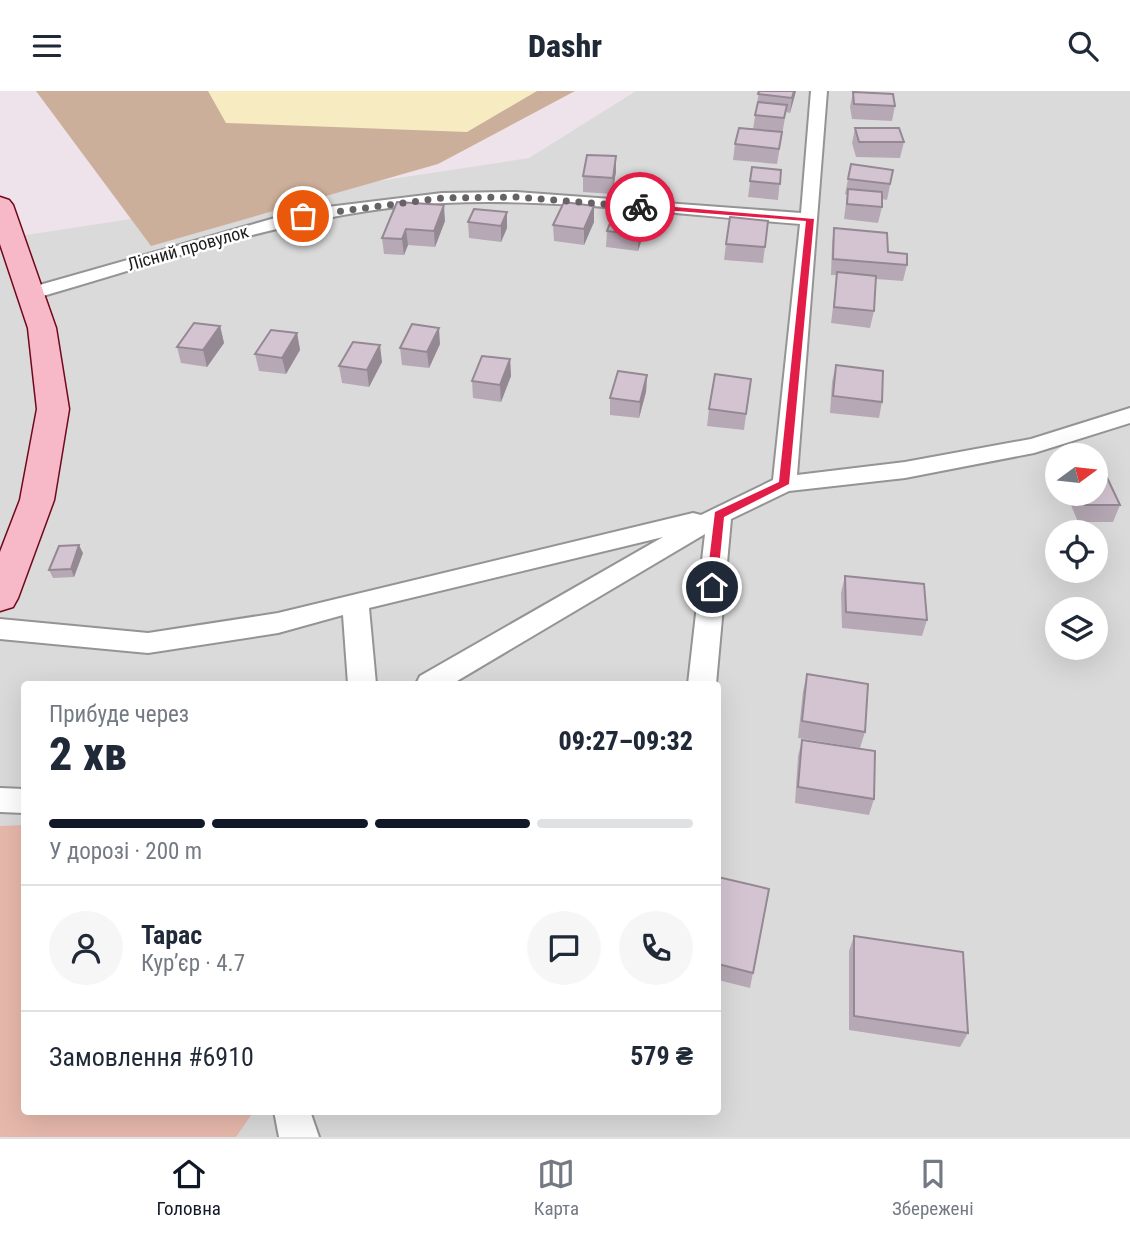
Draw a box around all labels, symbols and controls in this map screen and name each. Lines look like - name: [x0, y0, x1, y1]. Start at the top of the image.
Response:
- icon: menu: [28, 27, 66, 65]
- text: Dashr: [528, 27, 602, 65]
- icon: search: [1064, 27, 1102, 65]
- courier: [605, 172, 675, 242]
- pin: [273, 186, 333, 246]
- icon: bike: [621, 188, 659, 226]
- icon: bag: [284, 197, 322, 235]
- street label: Лісний провулок: [125, 220, 251, 275]
- north arrow: [1045, 443, 1108, 506]
- map controls: [1045, 443, 1108, 660]
- button: locate: [1045, 520, 1108, 583]
- pin: [682, 557, 742, 617]
- icon: home: [693, 568, 731, 606]
- button: layers: [1045, 597, 1108, 660]
- text: Прибуде через: [49, 701, 189, 728]
- text: 09:27–09:32: [559, 726, 693, 756]
- text: 2 хв: [49, 727, 127, 781]
- text: У дорозі · 200 m: [49, 838, 202, 865]
- button: person: [49, 911, 123, 985]
- button: chat: [527, 911, 601, 985]
- button: phone: [619, 911, 693, 985]
- text: Тарас: [141, 920, 202, 950]
- text: Кур’єр · 4.7: [141, 950, 245, 977]
- text: 579 ₴: [630, 1041, 693, 1071]
- text: Замовлення #6910: [49, 1042, 254, 1072]
- tab: Головна: [156, 1155, 221, 1220]
- tab: Карта: [534, 1155, 579, 1220]
- tab: Збережені: [892, 1155, 974, 1220]

